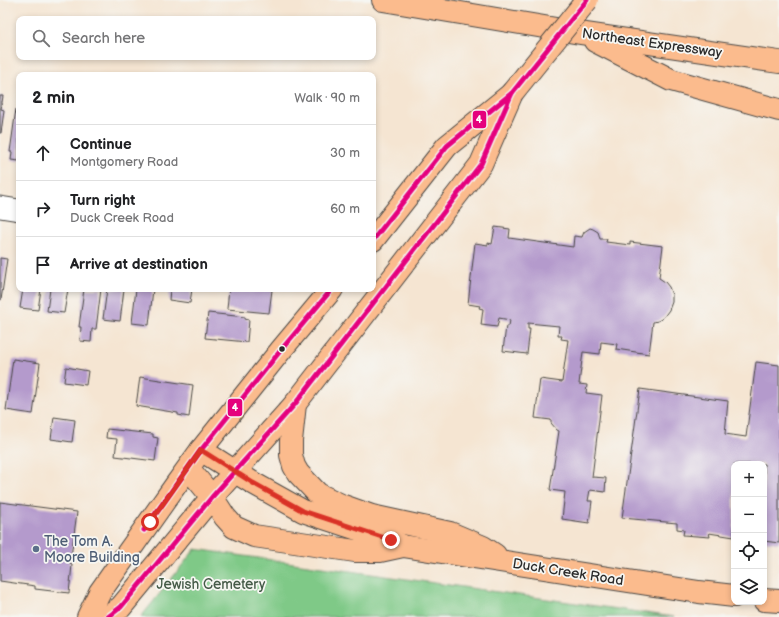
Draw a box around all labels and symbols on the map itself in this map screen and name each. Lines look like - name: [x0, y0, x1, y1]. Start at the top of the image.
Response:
- street label: Northeast Expressway: [581, 25, 724, 61]
- line badge: 4: [472, 110, 487, 129]
- text: 4: [476, 113, 483, 126]
- unlabelled marker: [277, 344, 287, 354]
- line badge: 4: [227, 398, 243, 417]
- text: 4: [232, 401, 239, 414]
- route start: [141, 513, 159, 531]
- route end: [382, 531, 400, 549]
- place label: The Tom A. Moore Building: [44, 533, 140, 566]
- marker: The Tom A. Moore Building: [31, 544, 41, 554]
- street label: Duck Creek Road: [511, 555, 625, 589]
- park label: Jewish Cemetery: [157, 576, 266, 593]

